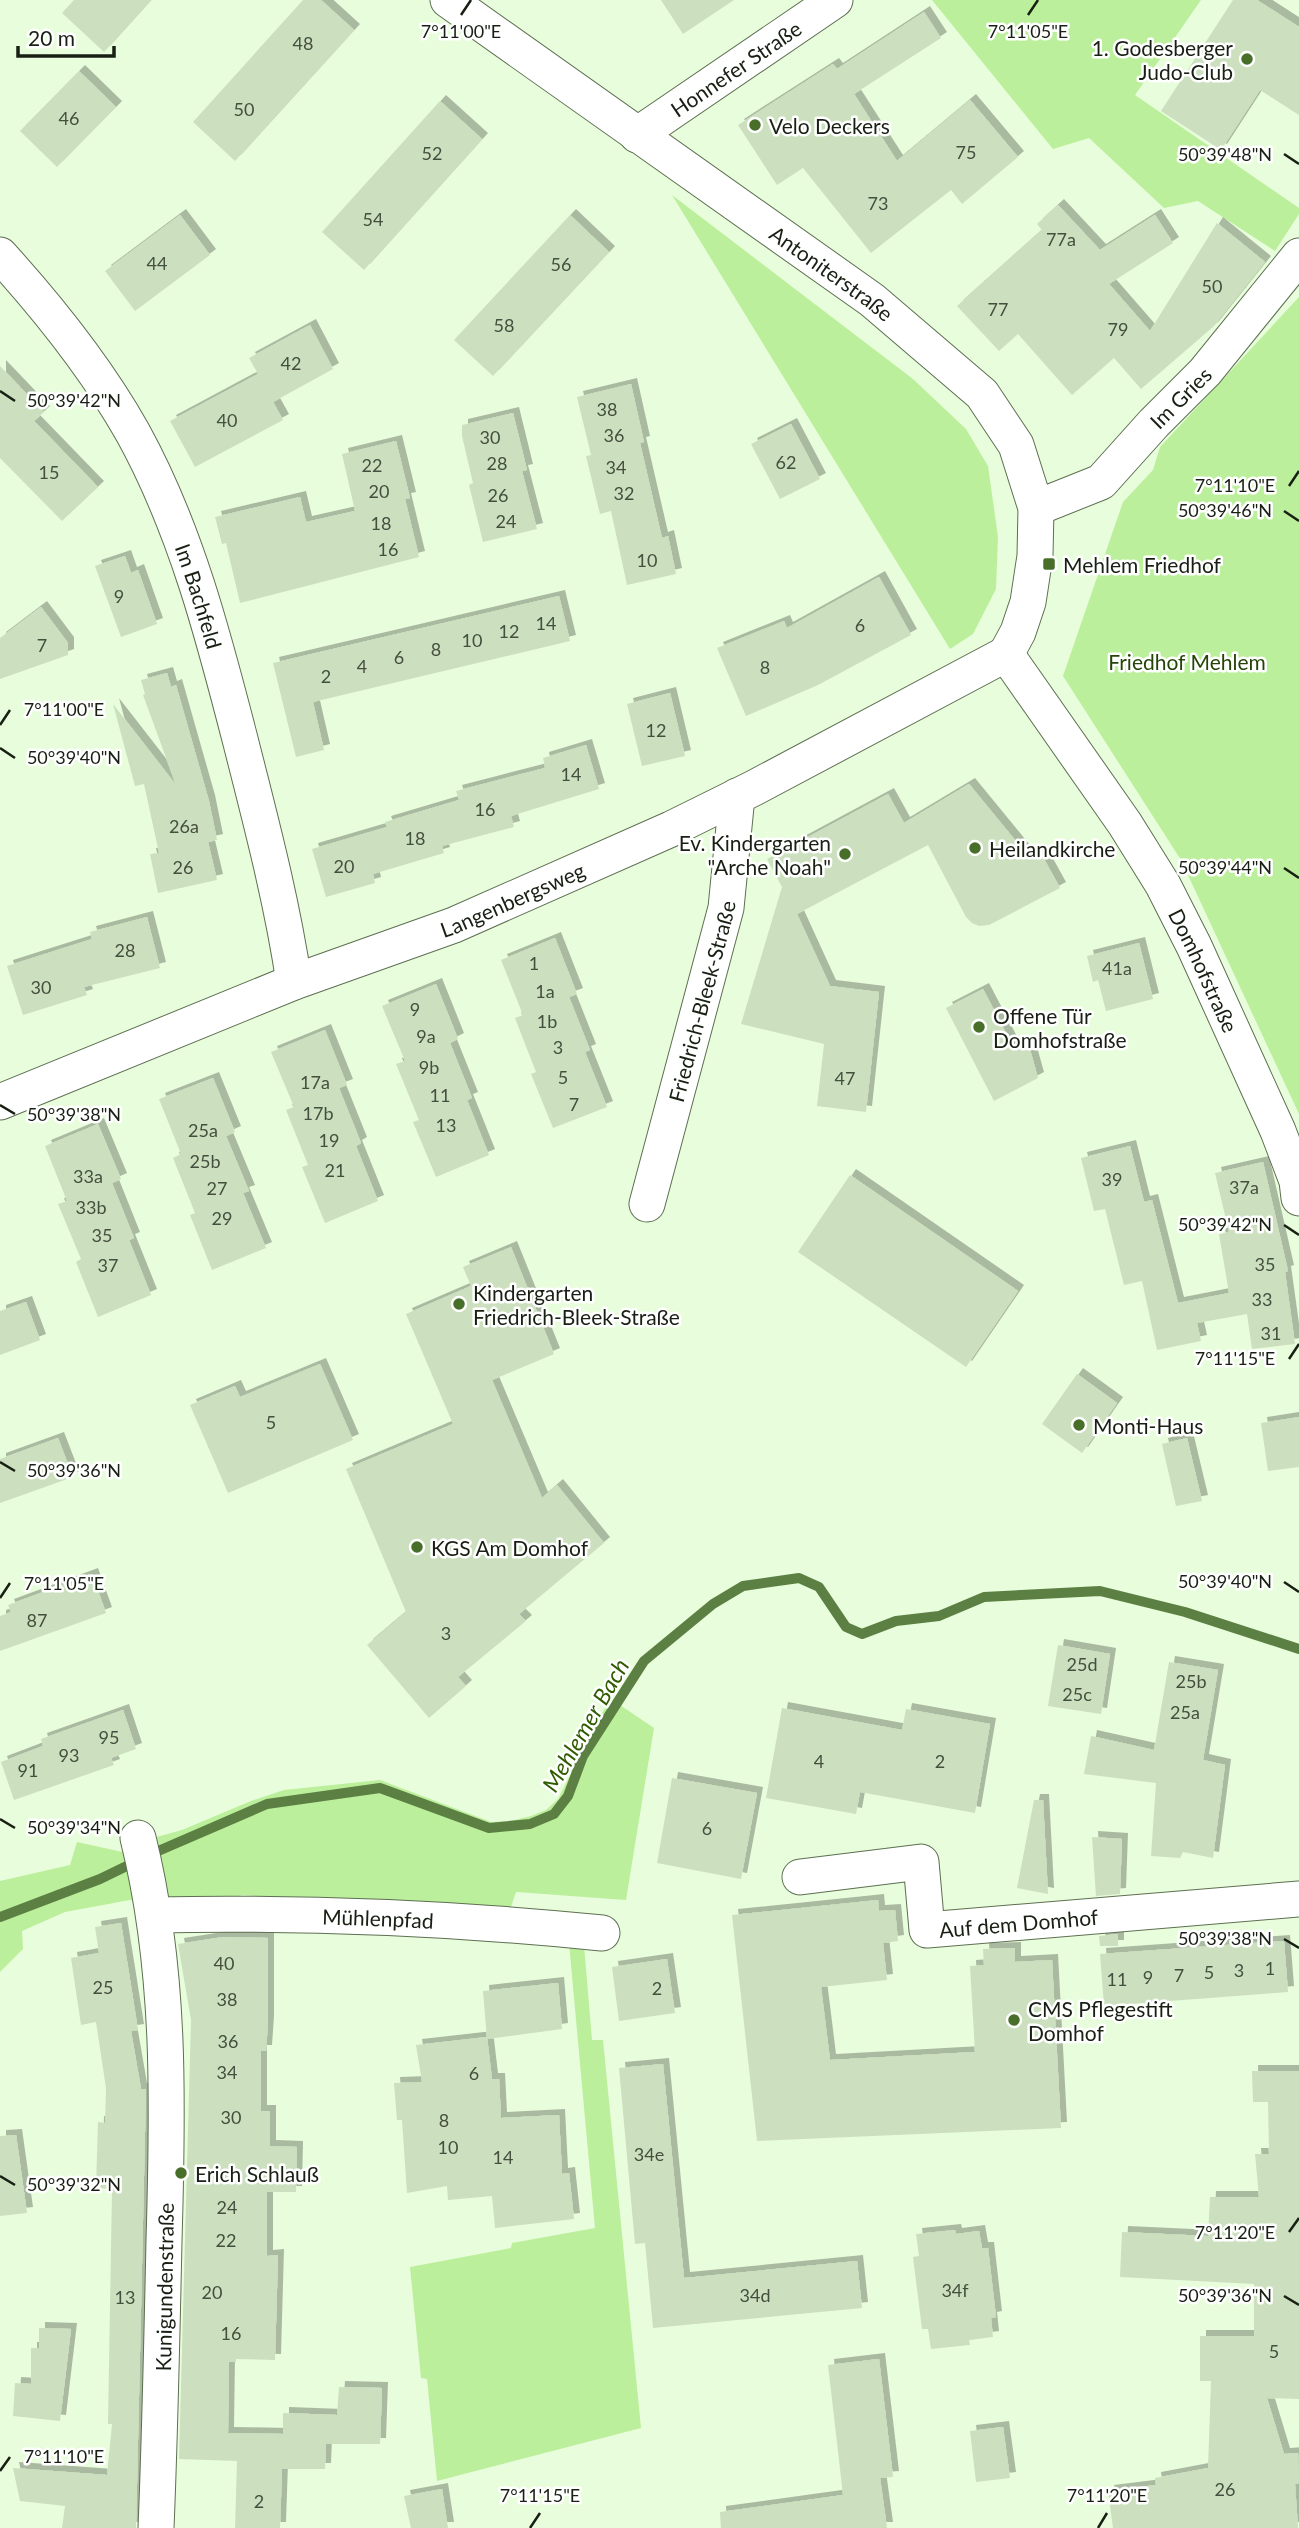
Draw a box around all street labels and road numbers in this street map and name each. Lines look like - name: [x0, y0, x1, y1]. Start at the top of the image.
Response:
- street label: Honnefer Straße: [665, 15, 805, 121]
- street label: Antoniterstraße: [766, 220, 899, 325]
- street label: Im Gries: [1144, 361, 1216, 433]
- street label: Im Bachfeld: [171, 540, 228, 651]
- street label: Langenbergsweg: [437, 856, 588, 941]
- street label: Friedrich-Bleek-Straße: [662, 900, 739, 1104]
- street label: Domhofstraße: [1164, 904, 1244, 1036]
- street label: Mühlenpfad: [322, 1903, 434, 1932]
- street label: Auf dem Domhof: [938, 1903, 1100, 1941]
- street label: Kunigundenstraße: [150, 2203, 178, 2371]

